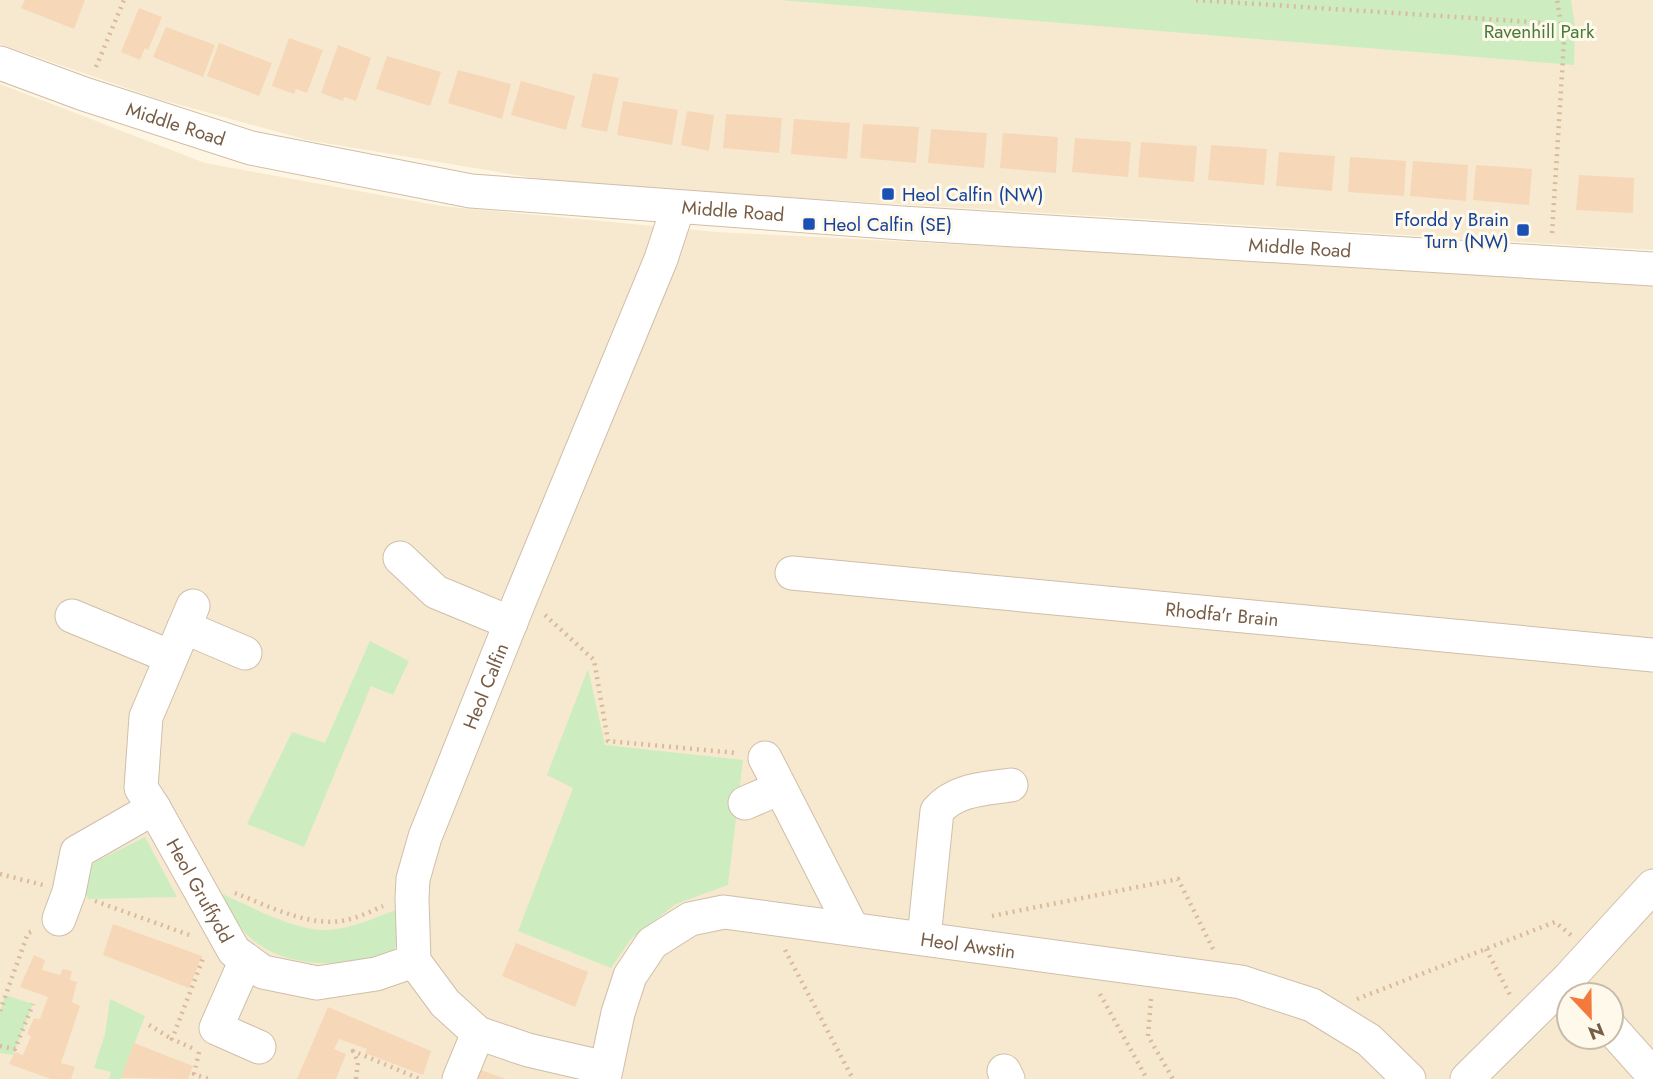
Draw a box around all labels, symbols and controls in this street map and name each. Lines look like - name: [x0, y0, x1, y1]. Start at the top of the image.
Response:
- park label: Ravenhill Park: [1484, 18, 1595, 45]
- street label: Middle Road: [123, 95, 229, 152]
- place label: Heol Calfin (NW): [902, 181, 1044, 208]
- marker: Heol Calfin (NW): [880, 186, 896, 202]
- street label: Middle Road: [681, 193, 785, 228]
- place label: Ffordd y Brain Turn (NW): [1395, 206, 1509, 255]
- place label: Heol Calfin (SE): [823, 211, 952, 238]
- marker: Heol Calfin (SE): [801, 216, 817, 232]
- marker: Ffordd y Brain Turn (NW): [1515, 222, 1531, 238]
- street label: Middle Road: [1248, 231, 1352, 264]
- street label: Rhodfa'r Brain: [1164, 595, 1280, 633]
- street label: Heol Calfin: [456, 639, 515, 733]
- street label: Heol Gruffydd: [160, 833, 240, 948]
- street label: Heol Awstin: [919, 925, 1017, 965]
- north arrow: [1555, 981, 1625, 1051]
- text: N: [1584, 1016, 1608, 1047]

